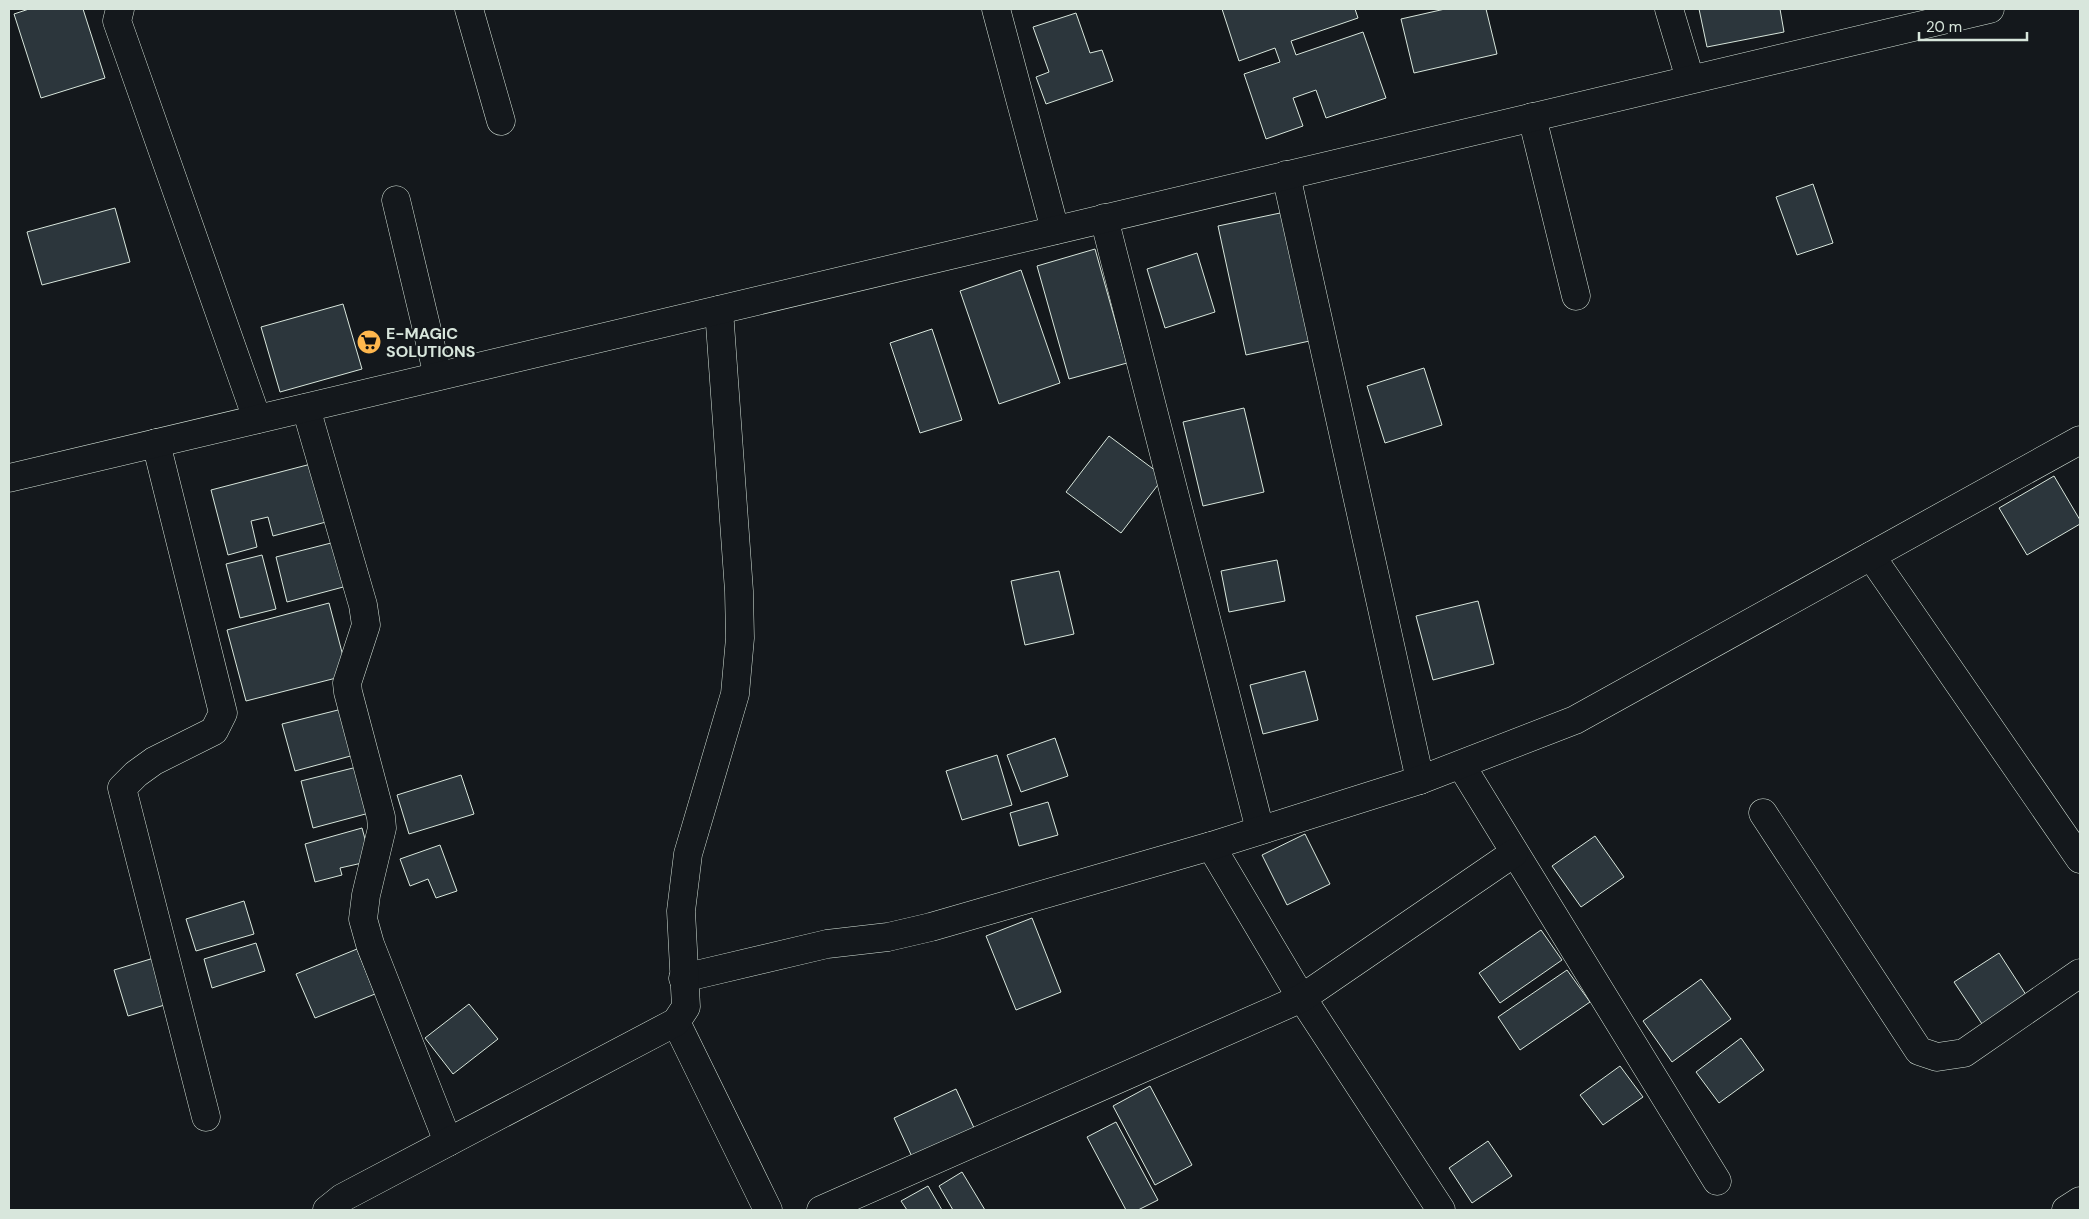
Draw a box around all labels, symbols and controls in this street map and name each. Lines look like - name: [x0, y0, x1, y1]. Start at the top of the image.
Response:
- scale bar: [1919, 10, 2026, 42]
- text: 20 m: [1926, 17, 1962, 37]
- place label: E-MAGIC SOLUTIONS: [386, 323, 475, 362]
- supermarket icon: E-MAGIC SOLUTIONS: [356, 329, 382, 355]

